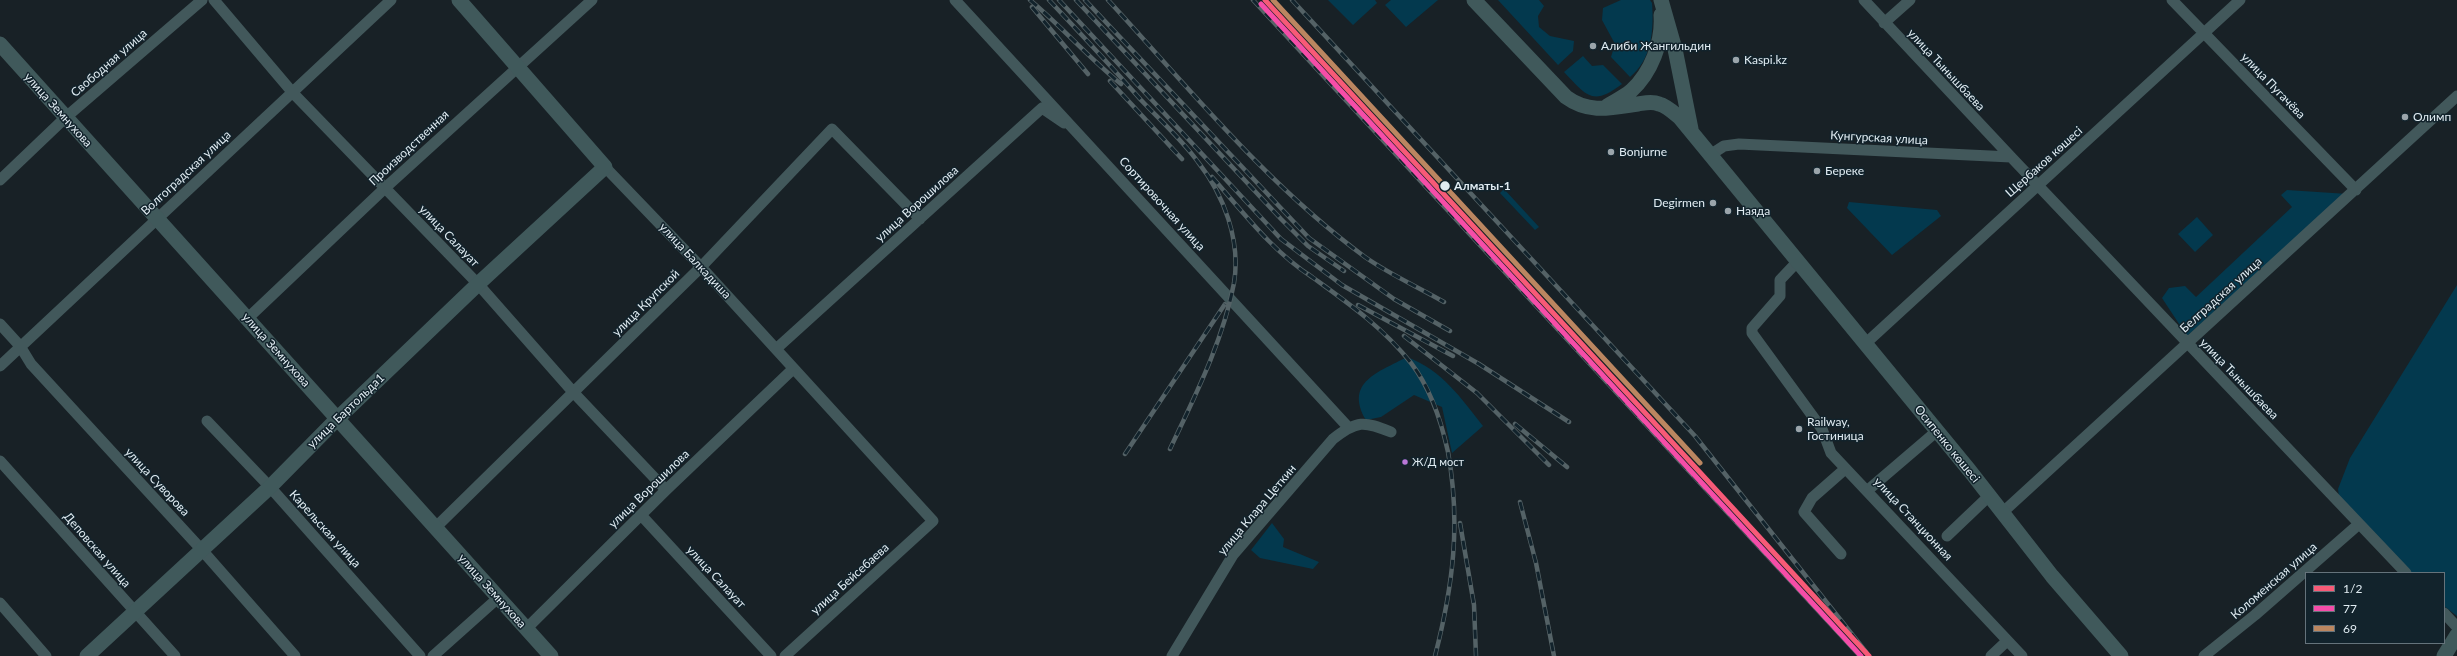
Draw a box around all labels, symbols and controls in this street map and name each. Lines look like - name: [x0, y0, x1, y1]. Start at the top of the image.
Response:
- street label: Свободная улица: [68, 26, 150, 100]
- street label: улица Тынышбаева: [1904, 26, 1988, 114]
- place label: Алиби Жангильдин: [1601, 39, 1711, 53]
- marker: Алиби Жангильдин: [1588, 41, 1598, 51]
- street label: улица Пугачёва: [2238, 50, 2308, 122]
- place label: Kaspi.kz: [1744, 53, 1787, 67]
- marker: Kaspi.kz: [1731, 55, 1741, 65]
- street label: улица Земнухова: [21, 70, 95, 150]
- street label: Производственная: [366, 107, 452, 189]
- place label: Олимп: [2413, 110, 2451, 124]
- marker: Олимп: [2400, 112, 2410, 122]
- street label: Щербаков көшесі: [2003, 124, 2085, 200]
- street label: Волгоградская улица: [138, 128, 234, 218]
- street label: Кунгурская улица: [1830, 128, 1928, 148]
- place label: Bonjurne: [1619, 145, 1667, 159]
- marker: Bonjurne: [1606, 147, 1616, 157]
- street label: Сортировочная улица: [1116, 154, 1208, 254]
- street label: улица Ворошилова: [873, 163, 961, 245]
- place label: Береке: [1825, 164, 1864, 178]
- marker: Береке: [1812, 166, 1822, 176]
- marker: Алматы-1: [1438, 179, 1452, 193]
- place label: Алматы-1: [1454, 179, 1511, 193]
- place label: Degirmen: [1653, 196, 1705, 210]
- marker: Degirmen: [1708, 198, 1718, 208]
- street label: улица Салауат: [416, 202, 482, 270]
- place label: Наяда: [1736, 204, 1770, 218]
- marker: Наяда: [1723, 206, 1733, 216]
- street label: улица Балкадиша: [656, 220, 734, 302]
- street label: Белградская улица: [2177, 254, 2265, 336]
- street label: улица Крупской: [610, 267, 682, 339]
- street label: улица Земнухова: [239, 310, 313, 390]
- street label: улица Тынышбаева: [2197, 336, 2281, 422]
- street label: улица Бартольда1: [305, 371, 387, 451]
- street label: Осипенко көшесі: [1911, 402, 1983, 486]
- place label: Railway, Гостиница: [1807, 415, 1864, 443]
- marker: Railway, Гостиница: [1794, 424, 1804, 434]
- street label: улица Суворова: [122, 445, 192, 519]
- street label: улица Ворошилова: [606, 447, 692, 531]
- place label: Ж/Д мост: [1412, 455, 1464, 469]
- marker: Ж/Д мост: [1400, 457, 1410, 467]
- street label: улица Клара Цеткин: [1215, 462, 1299, 558]
- street label: улица Станционная: [1871, 474, 1955, 564]
- street label: Карельская улица: [286, 487, 364, 571]
- street label: Деповская улица: [61, 510, 133, 590]
- street label: улица Бейсебаева: [808, 540, 892, 618]
- street label: Коломенская улица: [2228, 540, 2320, 622]
- street label: улица Салауат: [683, 543, 749, 611]
- street label: улица Земнухова: [455, 551, 529, 631]
- legend: [2305, 572, 2445, 644]
- text: 1/2: [2343, 581, 2362, 596]
- text: 77: [2343, 601, 2357, 616]
- text: 69: [2343, 621, 2357, 636]

